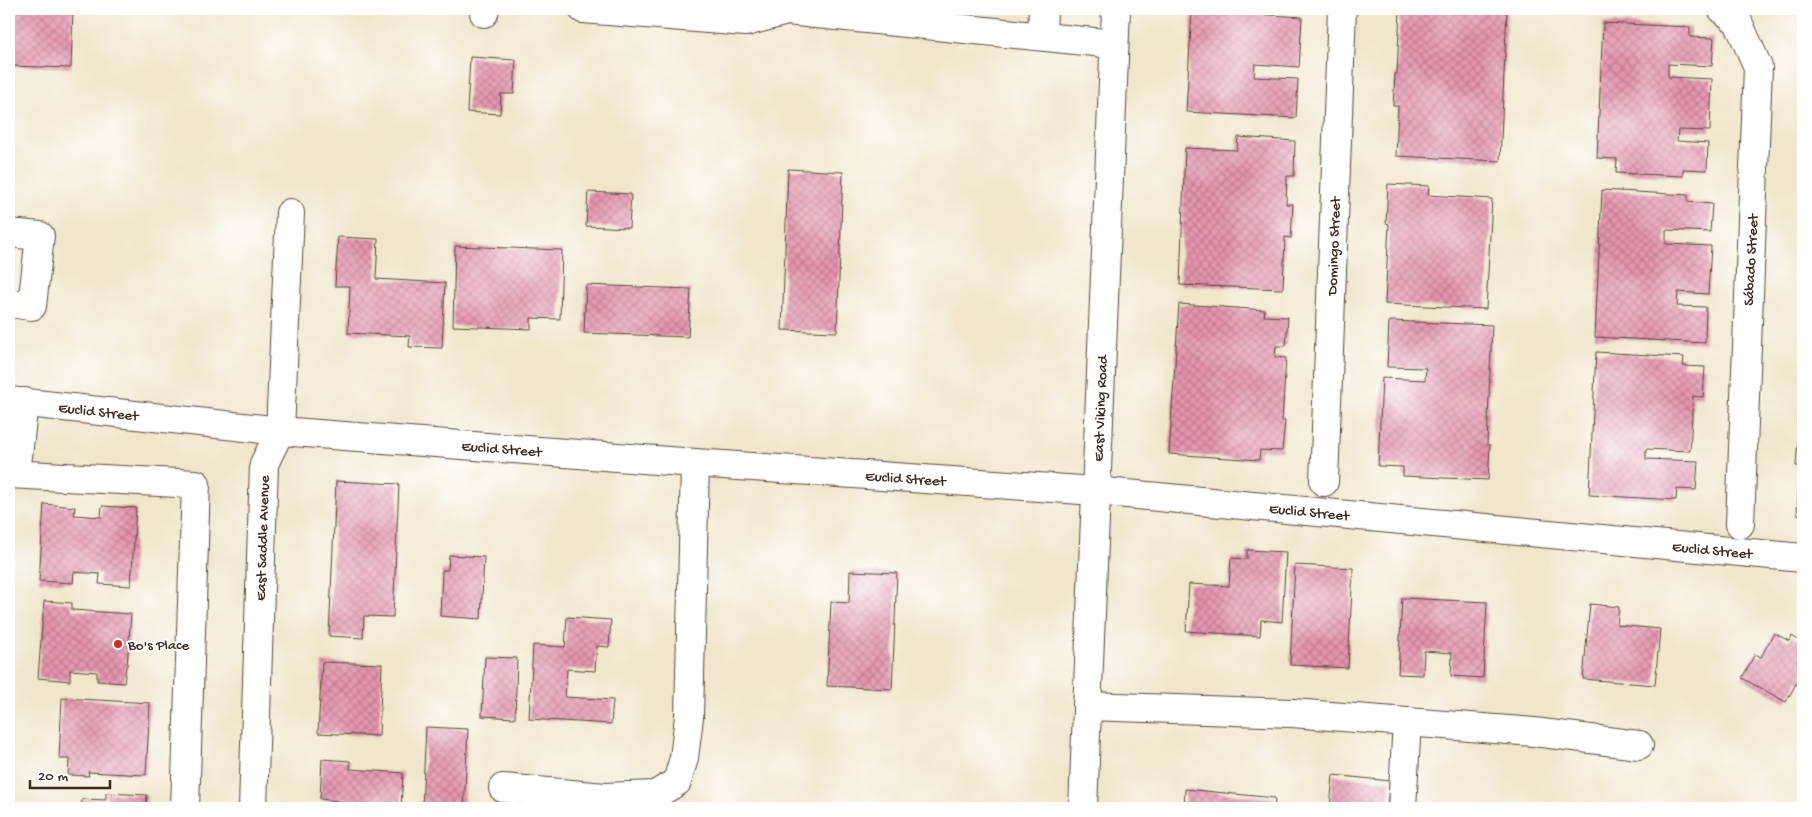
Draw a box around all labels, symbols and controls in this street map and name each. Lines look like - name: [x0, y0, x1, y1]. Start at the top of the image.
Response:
- street label: Domingo Street: [1324, 195, 1346, 297]
- street label: Sábado Street: [1741, 212, 1763, 306]
- street label: East Viking Road: [1090, 354, 1113, 462]
- street label: Euclid Street: [57, 400, 141, 426]
- street label: Euclid Street: [461, 438, 544, 462]
- street label: Euclid Street: [865, 468, 948, 492]
- street label: East Saddle Avenue: [253, 475, 275, 601]
- street label: Euclid Street: [1268, 501, 1352, 526]
- street label: Euclid Street: [1671, 539, 1755, 564]
- place label: Bo's Place: [127, 637, 189, 655]
- marker: Bo's Place: [112, 638, 124, 650]
- scale bar: [30, 757, 110, 789]
- text: 20 m: [38, 768, 68, 786]

